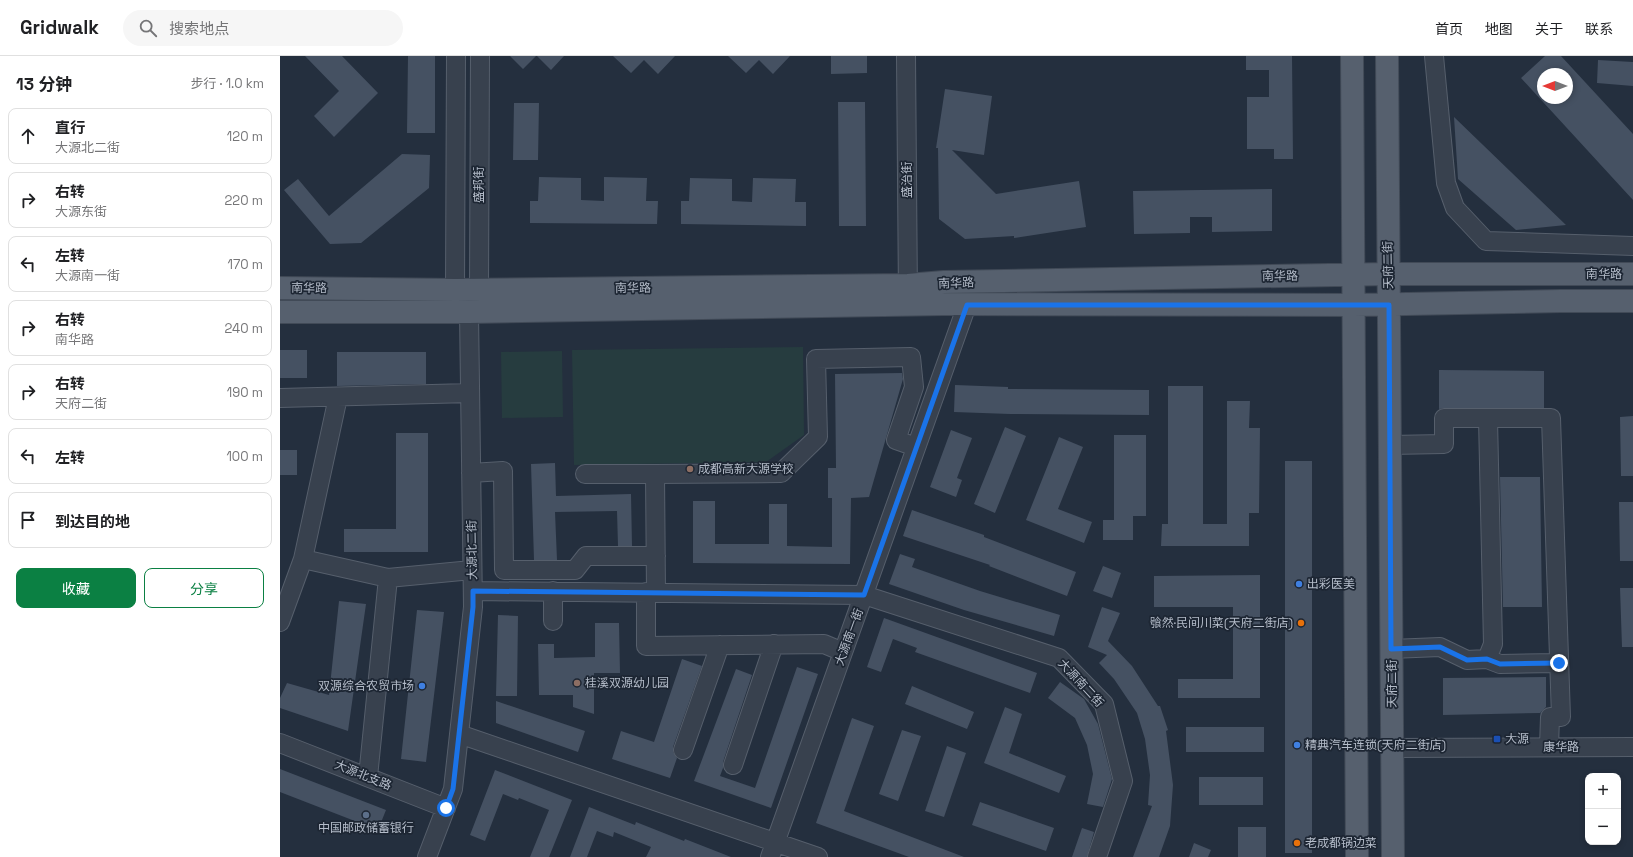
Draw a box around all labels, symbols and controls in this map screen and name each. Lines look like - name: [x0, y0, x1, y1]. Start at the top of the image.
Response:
- search box: [123, 10, 403, 46]
- text: Gridwalk: [20, 15, 99, 40]
- icon: search: [137, 17, 159, 39]
- text: 搜索地点: [169, 19, 229, 38]
- text: 首页: [1435, 20, 1463, 38]
- text: 地图: [1485, 20, 1513, 38]
- text: 关于: [1535, 20, 1563, 38]
- text: 联系: [1585, 20, 1613, 38]
- north arrow: [1537, 68, 1573, 104]
- text: 13 分钟: [16, 73, 72, 95]
- text: 步行 · 1.0 km: [191, 75, 264, 92]
- text: 直行: [55, 118, 85, 137]
- icon: ahead: [17, 125, 39, 147]
- text: 120 m: [227, 128, 263, 145]
- text: 大源北二街: [55, 139, 120, 156]
- street label: 盛治街: [899, 162, 915, 198]
- street label: 盛邦街: [471, 167, 487, 203]
- text: 右转: [55, 182, 85, 201]
- icon: right: [17, 189, 39, 211]
- text: 220 m: [224, 192, 263, 209]
- text: 大源东街: [55, 203, 107, 220]
- street label: 天府二街: [1380, 241, 1396, 289]
- text: 左转: [55, 246, 85, 265]
- icon: left: [17, 253, 39, 275]
- text: 170 m: [227, 256, 263, 273]
- street label: 南华路: [1586, 266, 1622, 282]
- text: 大源南一街: [55, 267, 120, 284]
- street label: 南华路: [1262, 268, 1298, 284]
- street label: 南华路: [938, 274, 974, 292]
- street label: 南华路: [291, 280, 327, 296]
- street label: 南华路: [615, 280, 651, 296]
- text: 右转: [55, 310, 85, 329]
- icon: right: [17, 317, 39, 339]
- text: 240 m: [225, 320, 263, 337]
- text: 南华路: [55, 331, 94, 348]
- text: 右转: [55, 374, 85, 393]
- icon: right: [17, 381, 39, 403]
- text: 190 m: [227, 384, 263, 401]
- text: 天府二街: [55, 395, 107, 412]
- icon: left: [17, 445, 39, 467]
- text: 左转: [55, 448, 85, 467]
- text: 100 m: [226, 448, 263, 465]
- place label: 成都高新大源学校: [698, 461, 794, 477]
- marker: 成都高新大源学校: [685, 464, 695, 474]
- icon: arrive: [17, 509, 39, 531]
- text: 到达目的地: [55, 512, 130, 531]
- street label: 大源北二街: [463, 520, 481, 580]
- button: 收藏: [16, 568, 136, 608]
- button: 分享: [144, 568, 264, 608]
- place label: 出彩医美: [1307, 576, 1355, 592]
- marker: 出彩医美: [1294, 579, 1304, 589]
- street label: 大源南一街: [831, 606, 867, 668]
- place label: 飸然·民间川菜(天府二街店): [1150, 615, 1293, 631]
- marker: 飸然·民间川菜(天府二街店): [1296, 618, 1306, 628]
- route end: [1550, 654, 1568, 672]
- street label: 大源南二街: [1055, 656, 1107, 710]
- street label: 天府二街: [1384, 660, 1400, 708]
- place label: 桂溪双源幼儿园: [585, 675, 669, 691]
- place label: 双源综合农贸市场: [318, 678, 414, 694]
- marker: 桂溪双源幼儿园: [572, 678, 582, 688]
- marker: 双源综合农贸市场: [417, 681, 427, 691]
- place label: 大源: [1505, 731, 1529, 747]
- marker: 大源: [1492, 734, 1502, 744]
- place label: 精典汽车连锁(天府二街店): [1305, 737, 1446, 753]
- street label: 康华路: [1543, 739, 1579, 755]
- marker: 精典汽车连锁(天府二街店): [1292, 740, 1302, 750]
- street label: 大源北支路: [332, 756, 394, 794]
- map controls: [1585, 773, 1621, 845]
- button: +: [1585, 773, 1621, 809]
- route start: [437, 799, 455, 817]
- button: −: [1585, 809, 1621, 845]
- marker: 中国邮政储蓄银行: [361, 810, 371, 820]
- place label: 中国邮政储蓄银行: [318, 820, 414, 836]
- place label: 老成都锅边菜: [1305, 835, 1377, 851]
- marker: 老成都锅边菜: [1292, 838, 1302, 848]

